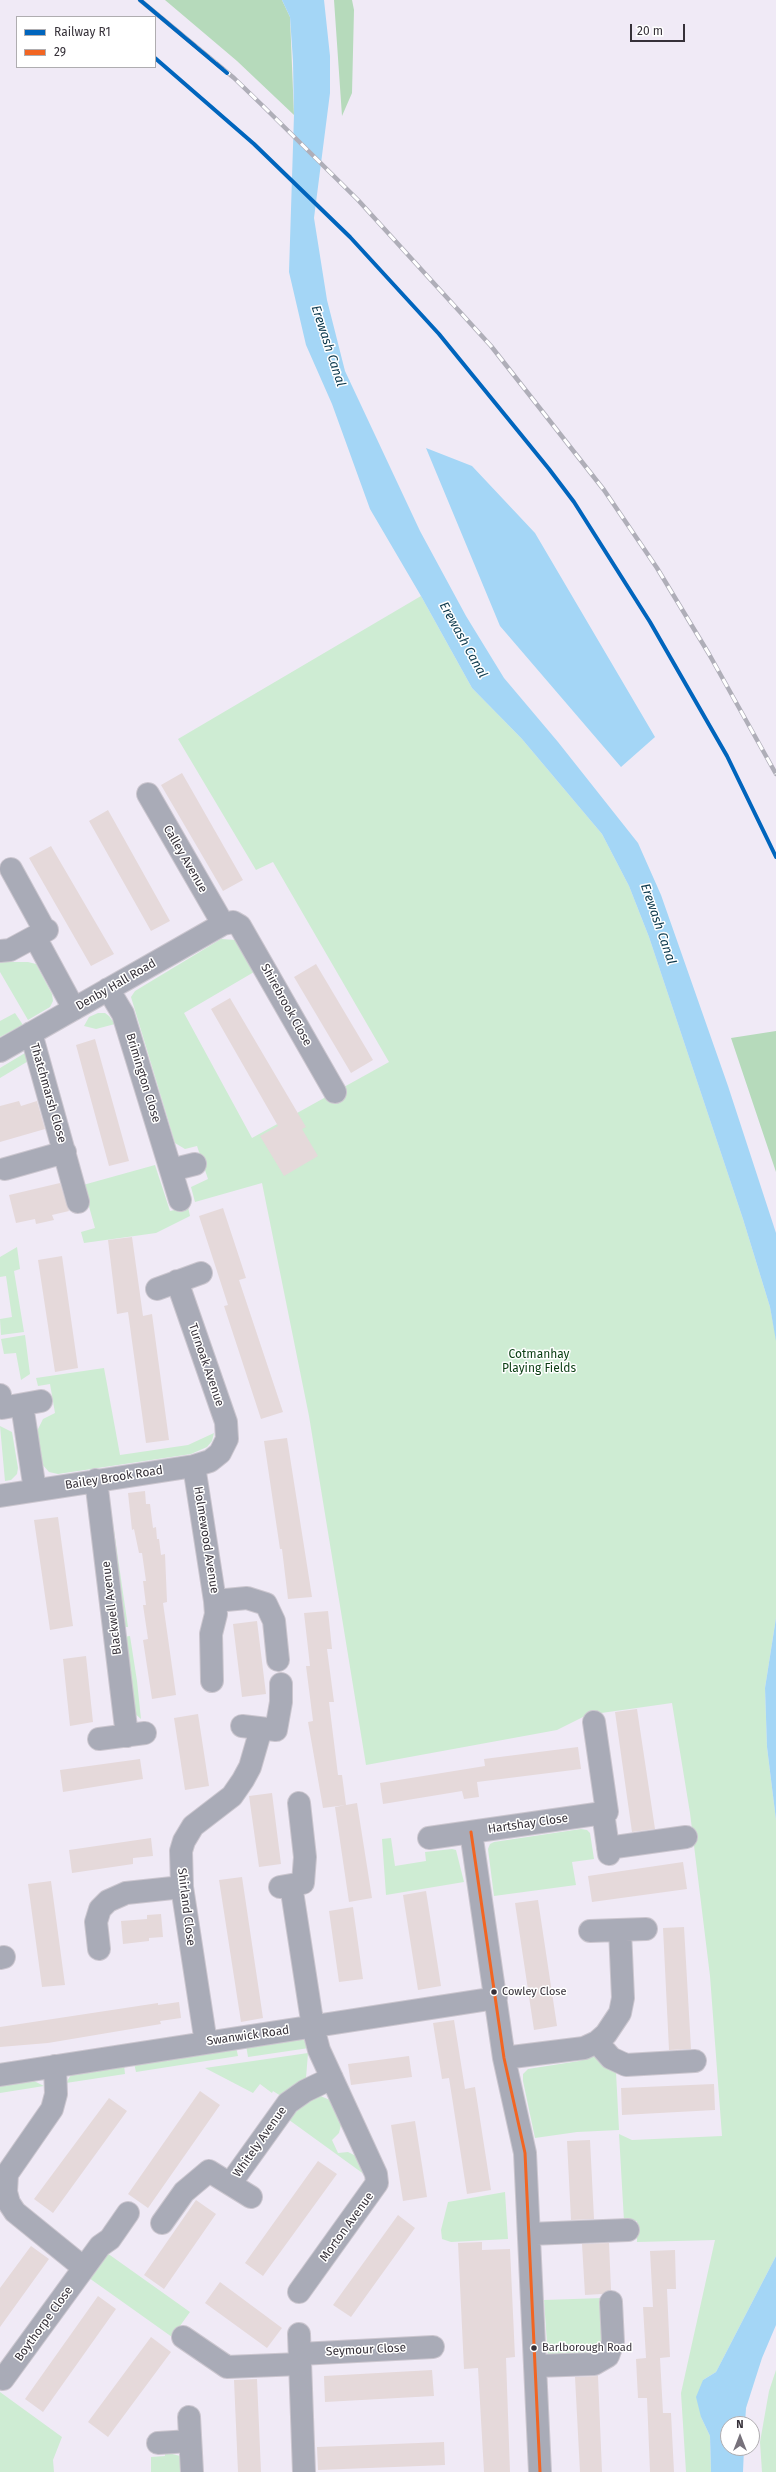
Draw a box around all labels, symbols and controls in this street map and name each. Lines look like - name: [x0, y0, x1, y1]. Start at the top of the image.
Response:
- legend: [16, 16, 156, 68]
- scale bar: [632, 16, 687, 42]
- text: 20 m: [637, 24, 663, 38]
- text: Railway R1: [54, 25, 111, 39]
- text: 29: [54, 45, 66, 59]
- water label: Erewash Canal: [308, 303, 348, 389]
- water label: Erewash Canal: [436, 599, 490, 681]
- street label: Calley Avenue: [160, 823, 210, 895]
- water label: Erewash Canal: [637, 881, 679, 967]
- street label: Denby Hall Road: [73, 956, 159, 1014]
- street label: Shirebrook Close: [257, 961, 315, 1049]
- street label: Brimington Close: [123, 1032, 163, 1124]
- street label: Thatchmarsh Close: [27, 1042, 69, 1144]
- street label: Turnoak Avenue: [185, 1322, 227, 1408]
- park label: Cotmanhay Playing Fields: [502, 1348, 576, 1376]
- street label: Bailey Brook Road: [64, 1463, 164, 1493]
- street label: Holmewood Avenue: [190, 1485, 222, 1595]
- street label: Blackwell Avenue: [99, 1560, 125, 1656]
- street label: Hartshay Close: [487, 1811, 569, 1837]
- street label: Shirland Close: [174, 1867, 198, 1947]
- place label: Cowley Close: [502, 1985, 566, 1999]
- marker: Cowley Close: [489, 1987, 499, 1997]
- street label: Swanwick Road: [206, 2023, 290, 2049]
- street label: Whitely Avenue: [230, 2104, 290, 2180]
- street label: Morton Avenue: [317, 2190, 377, 2264]
- street label: Boythorpe Close: [12, 2284, 76, 2364]
- street label: Seymour Close: [326, 2341, 406, 2359]
- place label: Barlborough Road: [542, 2341, 632, 2355]
- marker: Barlborough Road: [529, 2343, 539, 2353]
- north arrow: [720, 2416, 760, 2456]
- text: N: [736, 2418, 744, 2431]

